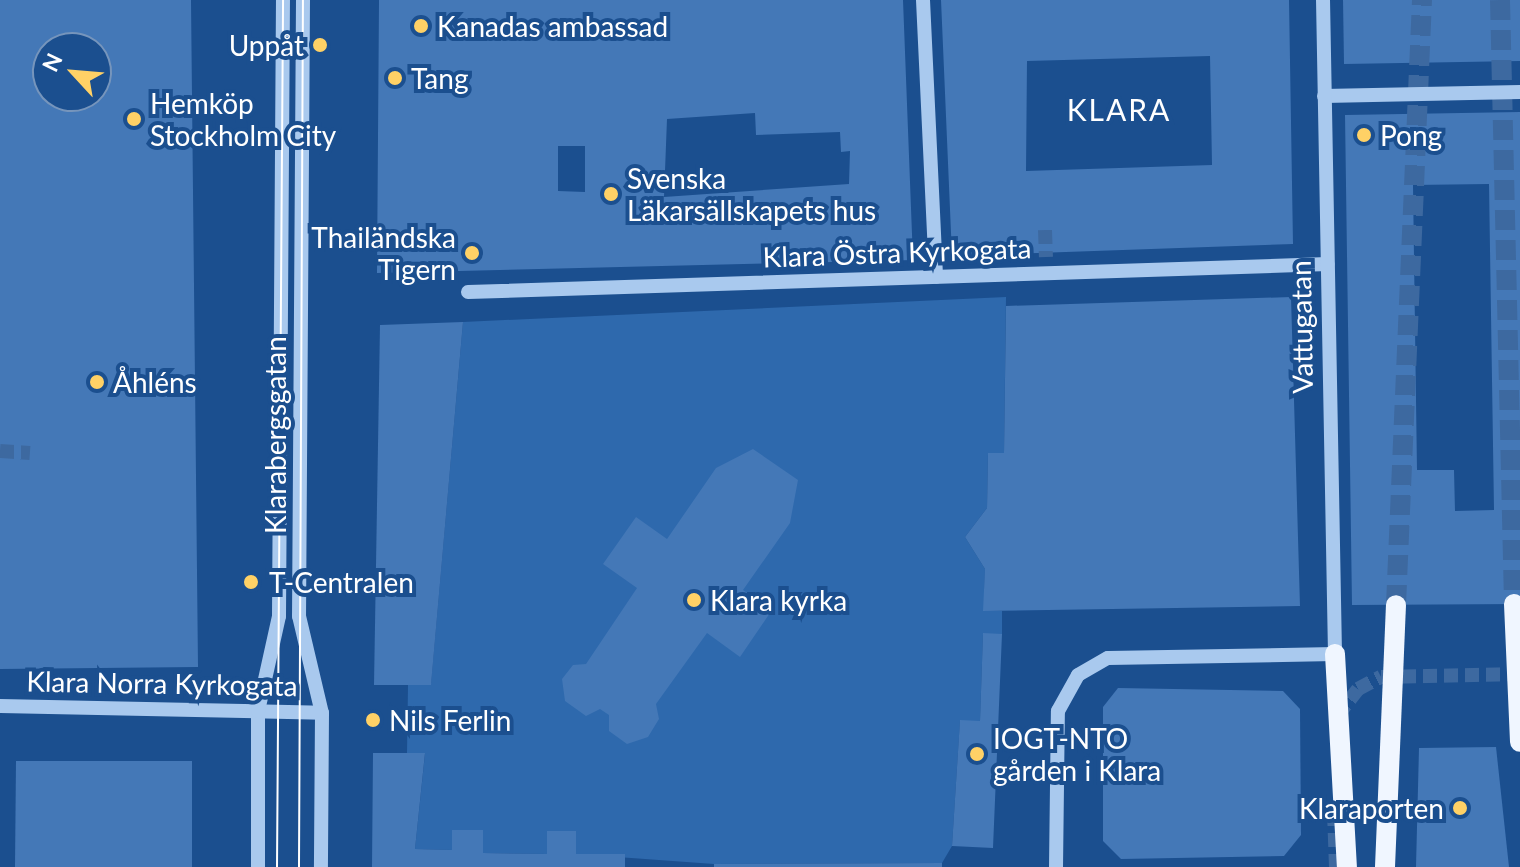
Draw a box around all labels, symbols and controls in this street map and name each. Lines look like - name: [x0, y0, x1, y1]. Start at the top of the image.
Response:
- place label: Kanadas ambassad: [437, 9, 668, 43]
- marker: Kanadas ambassad: [412, 17, 430, 35]
- place label: Uppåt: [229, 28, 304, 62]
- north arrow: [32, 32, 112, 112]
- marker: Uppåt: [311, 36, 329, 54]
- text: N: [36, 49, 68, 76]
- place label: Tang: [411, 61, 468, 95]
- marker: Tang: [386, 69, 404, 87]
- place label: Hemköp Stockholm City: [150, 86, 336, 152]
- district label: KLARA: [1067, 91, 1171, 127]
- marker: Hemköp Stockholm City: [125, 110, 143, 128]
- place label: Pong: [1380, 118, 1442, 152]
- marker: Pong: [1355, 126, 1373, 144]
- place label: Svenska Läkarsällskapets hus: [627, 161, 876, 227]
- marker: Svenska Läkarsällskapets hus: [602, 185, 620, 203]
- place label: Thailändska Tigern: [311, 220, 456, 286]
- street label: Klara Östra Kyrkogata: [762, 231, 1032, 273]
- marker: Thailändska Tigern: [463, 244, 481, 262]
- street label: Vattugatan: [1283, 260, 1319, 394]
- street label: Klarabergsgatan: [258, 336, 292, 534]
- place label: Åhléns: [113, 365, 197, 399]
- marker: Åhléns: [88, 373, 106, 391]
- place label: T-Centralen: [269, 565, 414, 599]
- marker: T-Centralen: [240, 571, 262, 593]
- place label: Klara kyrka: [710, 583, 847, 617]
- marker: Klara kyrka: [685, 591, 703, 609]
- street label: Klara Norra Kyrkogata: [26, 664, 298, 702]
- place label: Nils Ferlin: [389, 703, 511, 737]
- marker: Nils Ferlin: [364, 711, 382, 729]
- place label: IOGT-NTO gården i Klara: [993, 721, 1161, 787]
- marker: IOGT-NTO gården i Klara: [968, 745, 986, 763]
- place label: Klaraporten: [1299, 791, 1444, 825]
- marker: Klaraporten: [1451, 799, 1469, 817]

